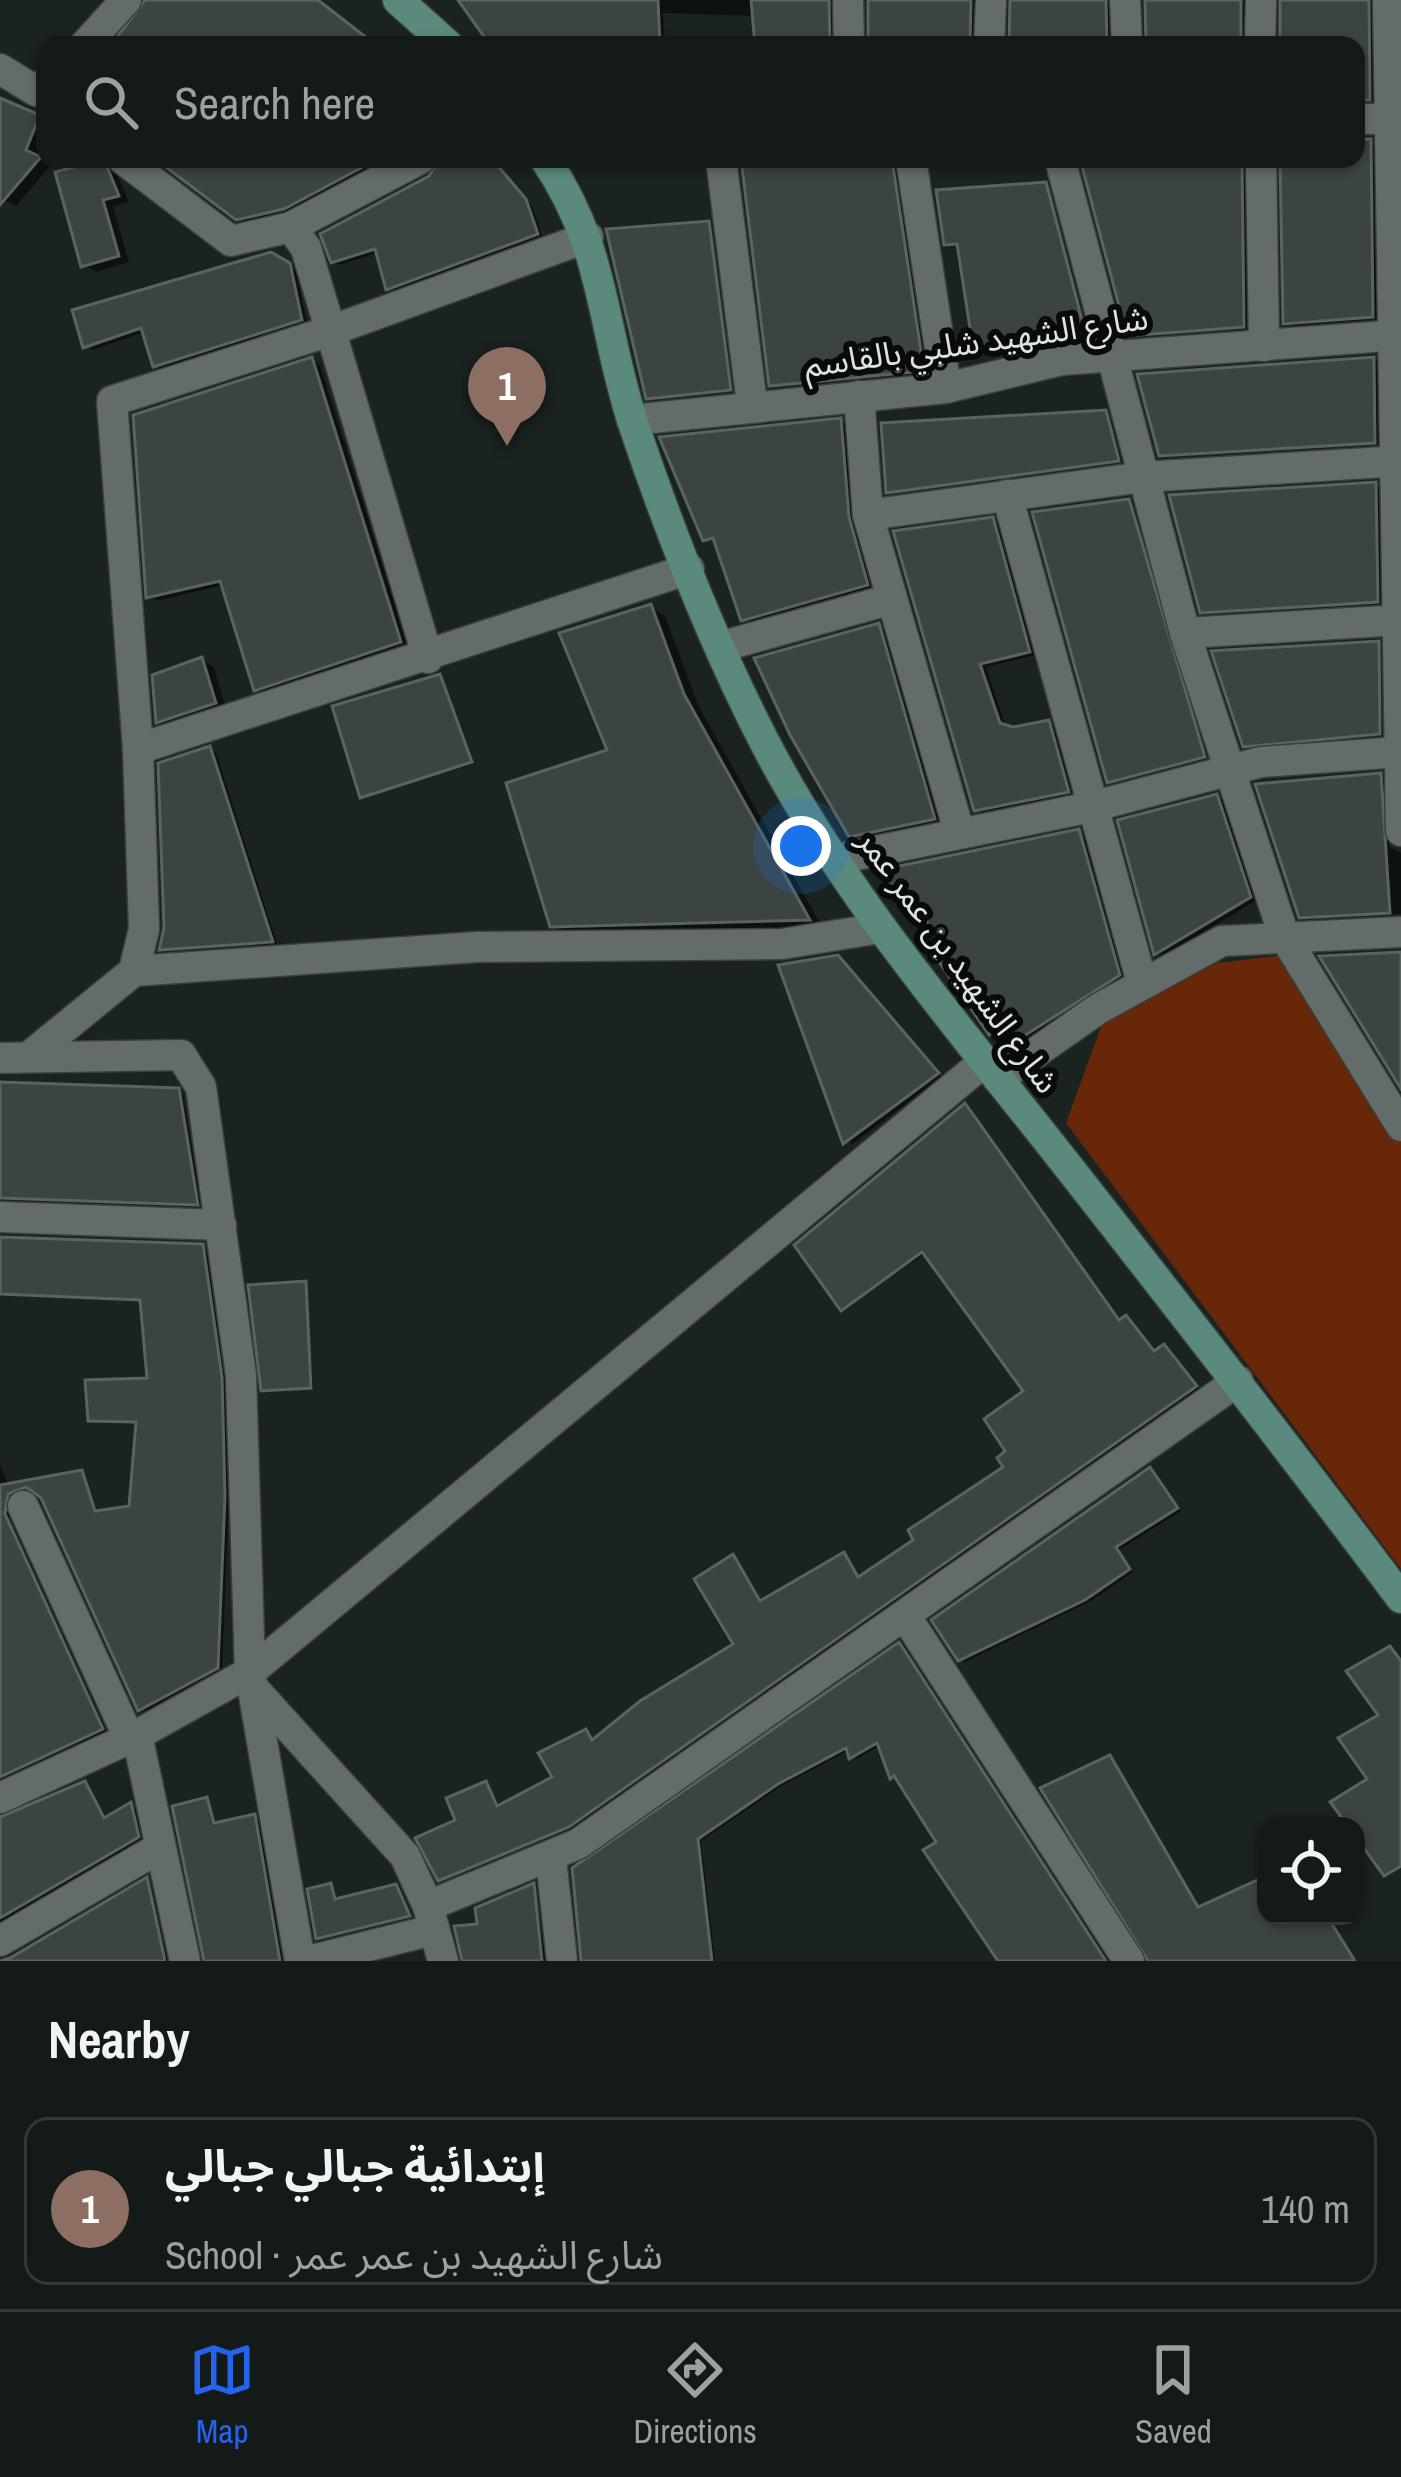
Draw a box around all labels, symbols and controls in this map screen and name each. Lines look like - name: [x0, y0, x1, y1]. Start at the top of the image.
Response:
- search box: [36, 36, 1365, 168]
- icon: search: [78, 69, 144, 135]
- text: Search here: [174, 72, 375, 133]
- street label: شارع الشهيد شلبي بالقاسم: [801, 295, 1151, 391]
- pin: 1: [468, 347, 546, 446]
- your location: [771, 816, 831, 876]
- street label: شارع الشهيد بن عمر عمر: [845, 819, 1070, 1104]
- map controls: [1257, 1817, 1365, 1925]
- button: locate: [1257, 1817, 1365, 1925]
- text: Nearby: [48, 2005, 190, 2074]
- text: إبتدائية جبالي جبالي: [165, 2135, 545, 2196]
- text: 1: [81, 2183, 99, 2235]
- text: 140 m: [1261, 2183, 1350, 2235]
- text: School · شارع الشهيد بن عمر عمر: [165, 2229, 663, 2281]
- tab: Map: [189, 2337, 255, 2453]
- tab: Directions: [633, 2337, 757, 2453]
- tab: Saved: [1135, 2337, 1212, 2453]

